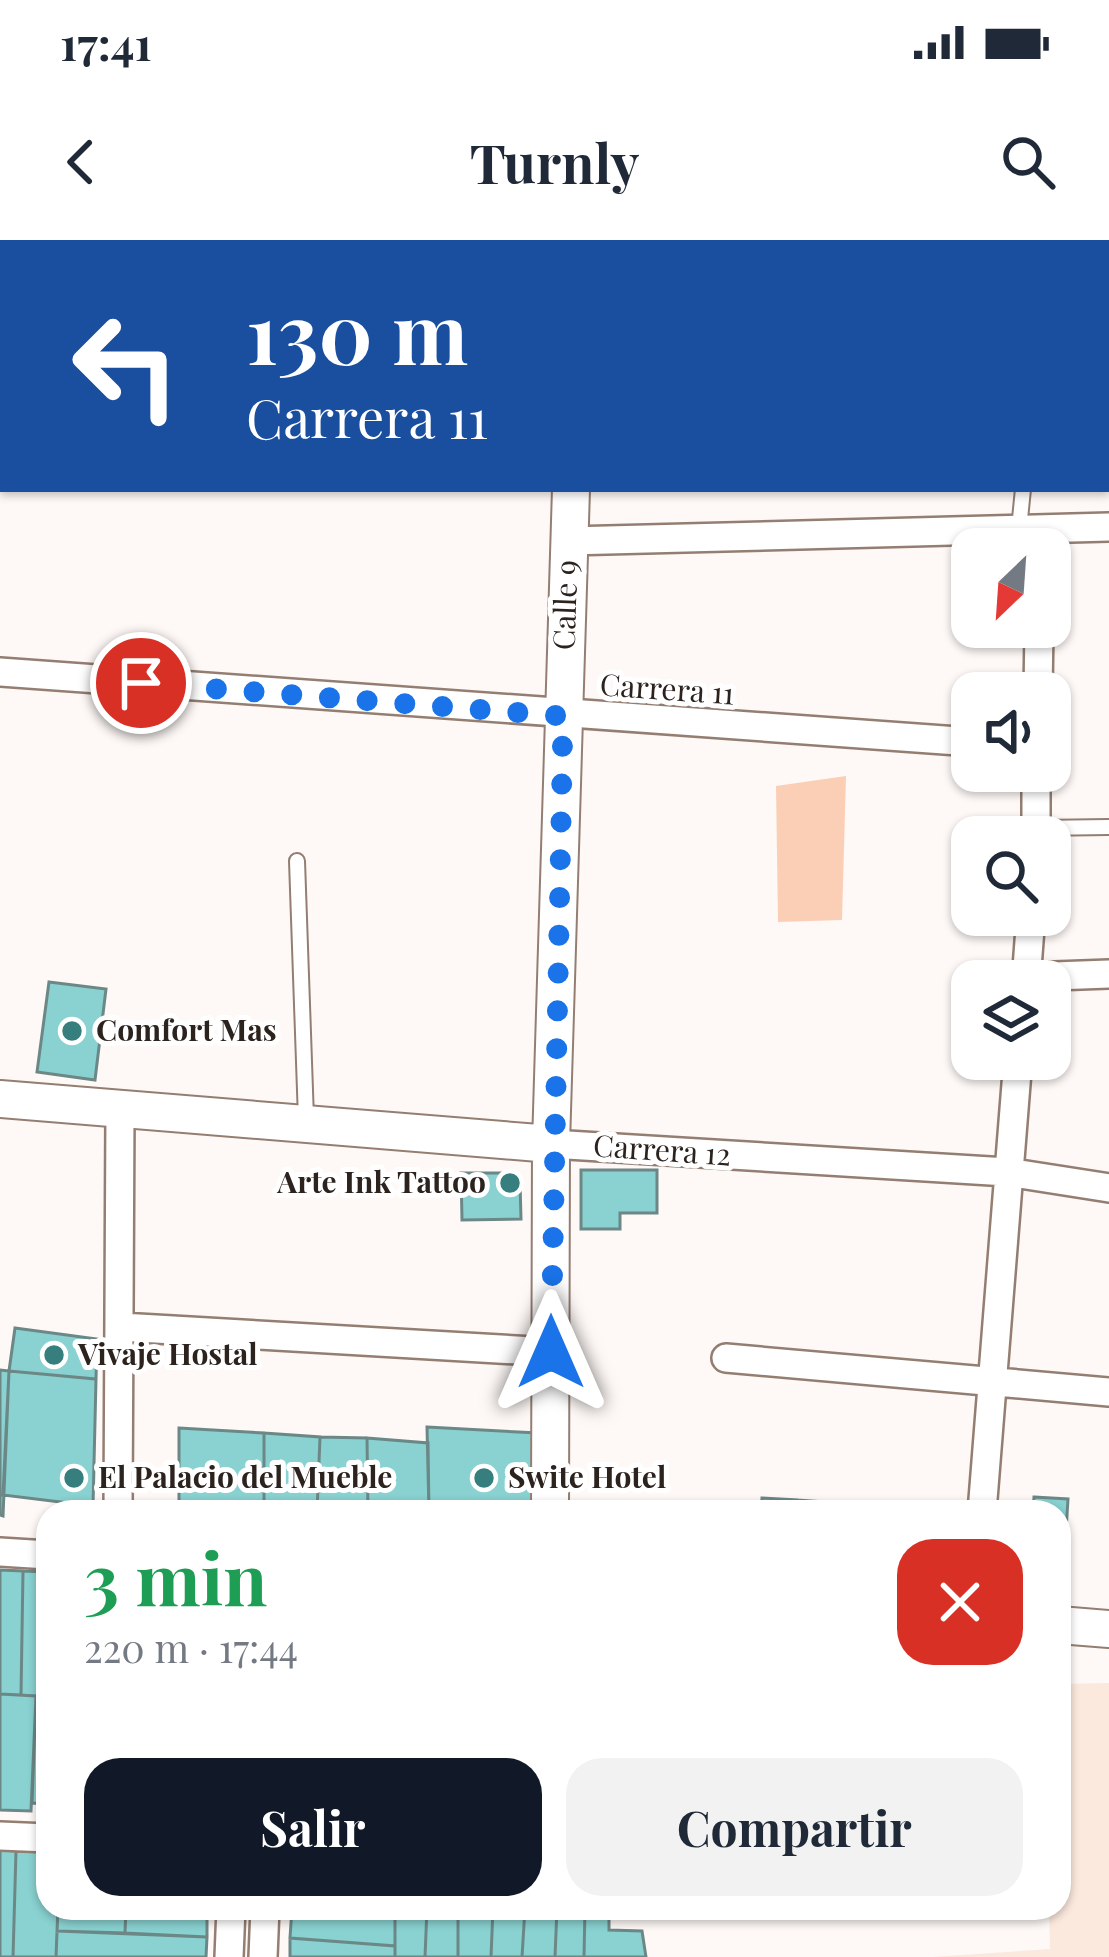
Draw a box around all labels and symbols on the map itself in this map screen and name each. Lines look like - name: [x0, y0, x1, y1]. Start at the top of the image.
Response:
- north arrow: [951, 528, 1071, 648]
- street label: Calle 9: [542, 559, 586, 651]
- pin: [90, 632, 192, 734]
- street label: Carrera 11: [599, 663, 736, 713]
- place label: Comfort Mas: [96, 1009, 277, 1049]
- marker: Comfort Mas: [59, 1018, 85, 1044]
- street label: Carrera 12: [592, 1124, 732, 1174]
- place label: Arte Ink Tattoo: [276, 1161, 486, 1201]
- marker: Arte Ink Tattoo: [497, 1170, 523, 1196]
- position arrow: [488, 1289, 614, 1415]
- place label: Vivaje Hostal: [77, 1333, 258, 1373]
- marker: Vivaje Hostal: [41, 1342, 67, 1368]
- place label: El Palacio del Mueble: [98, 1456, 392, 1496]
- place label: Swite Hotel: [508, 1456, 666, 1496]
- marker: El Palacio del Mueble: [61, 1465, 87, 1491]
- marker: Swite Hotel: [471, 1465, 497, 1491]

